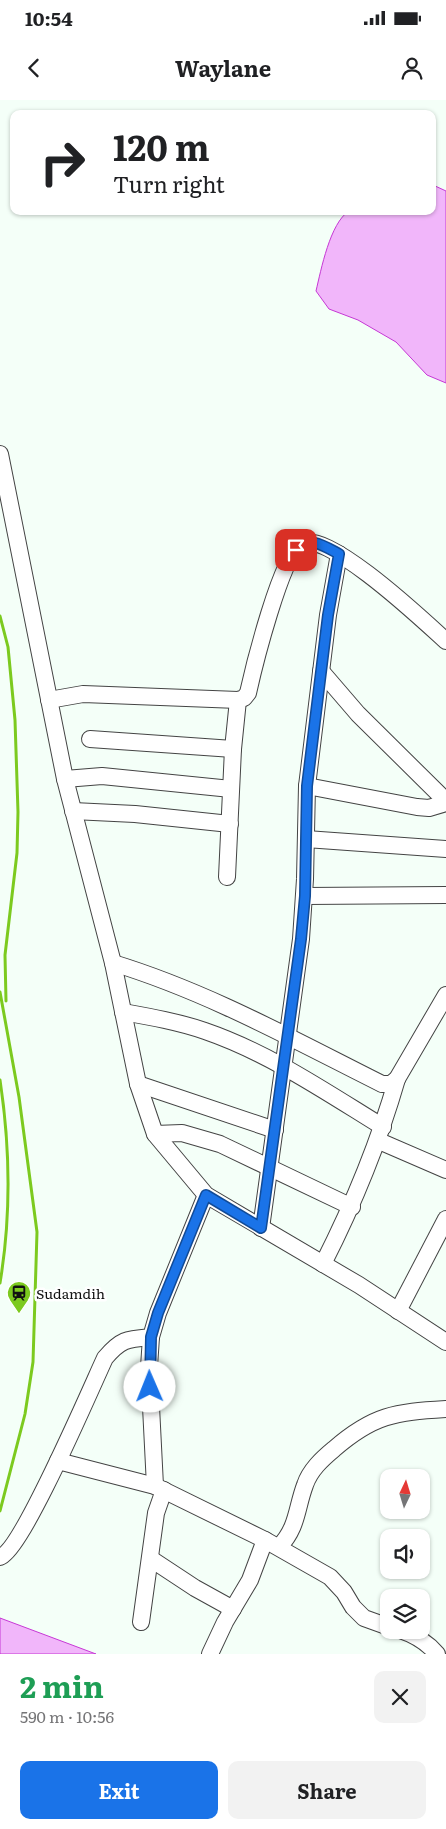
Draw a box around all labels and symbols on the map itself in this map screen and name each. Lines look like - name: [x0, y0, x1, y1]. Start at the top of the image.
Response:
- pin: [275, 529, 317, 571]
- station icon: Sudamdih: [6, 1280, 32, 1314]
- place label: Sudamdih: [36, 1283, 105, 1303]
- position arrow: [123, 1360, 175, 1412]
- north arrow: [380, 1469, 430, 1519]

